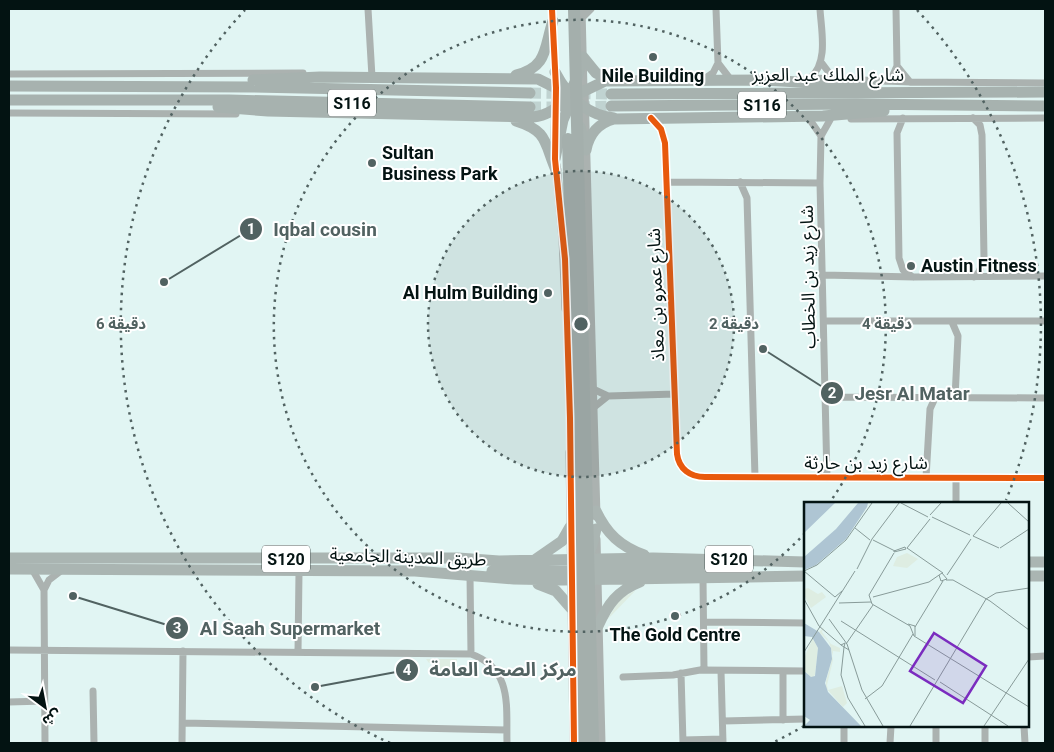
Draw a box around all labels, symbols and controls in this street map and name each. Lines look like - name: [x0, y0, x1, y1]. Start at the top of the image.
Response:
- marker: Nile Building: [647, 51, 659, 63]
- street label: شارع الملك عبد العزيز: [751, 64, 904, 89]
- place label: Nile Building: [602, 65, 704, 86]
- road number: S116: [328, 90, 376, 116]
- road number: S116: [738, 92, 786, 118]
- place label: Sultan Business Park: [382, 142, 498, 184]
- marker: Sultan Business Park: [366, 157, 378, 169]
- street label: شارع زيد بن الخطاب: [796, 205, 823, 349]
- callout: Iqbal cousin: [239, 212, 387, 246]
- text: Iqbal cousin: [273, 218, 377, 241]
- text: 1: [247, 220, 255, 238]
- street label: شارع عمرو بن معاذ: [643, 228, 672, 362]
- place label: Austin Fitness: [921, 255, 1037, 276]
- marker: Austin Fitness: [905, 260, 917, 272]
- place label: Al Hulm Building: [403, 282, 538, 303]
- marker: Al Hulm Building: [542, 287, 554, 299]
- text: 6 دقيقة: [96, 315, 146, 333]
- centre of rings: [572, 315, 590, 333]
- text: 2 دقيقة: [709, 315, 759, 333]
- text: 4 دقيقة: [862, 315, 912, 333]
- callout: Jesr Al Matar: [820, 376, 980, 410]
- text: Jesr Al Matar: [854, 382, 970, 405]
- text: 2: [828, 384, 837, 402]
- street label: شارع زيد بن حارثة: [804, 452, 928, 477]
- inset map: [804, 502, 1029, 727]
- street label: طريق المدينة الجامعية: [329, 543, 487, 571]
- road number: S120: [262, 546, 310, 572]
- road number: S120: [705, 546, 753, 572]
- marker: The Gold Centre: [669, 610, 681, 622]
- callout: Al Saah Supermarket: [165, 611, 390, 645]
- text: Al Saah Supermarket: [200, 617, 381, 640]
- text: 3: [173, 619, 181, 637]
- place label: The Gold Centre: [609, 624, 741, 645]
- callout: مركز الصحة العامة: [394, 653, 587, 687]
- text: مركز الصحة العامة: [429, 658, 577, 681]
- text: 4: [403, 661, 412, 679]
- north arrow: [20, 682, 70, 732]
- text: ش: [40, 706, 64, 730]

